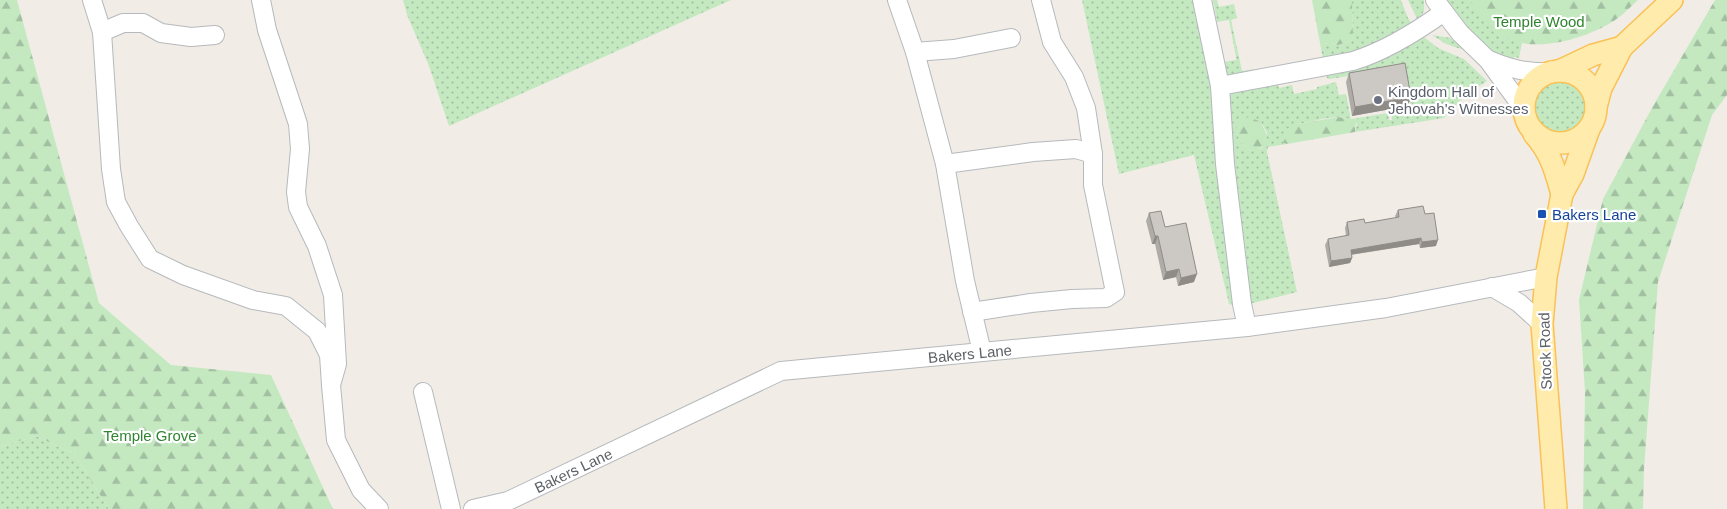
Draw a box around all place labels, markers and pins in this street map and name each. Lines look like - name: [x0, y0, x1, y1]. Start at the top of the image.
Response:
- place label: Kingdom Hall of Jehovah's Witnesses: [1388, 83, 1528, 117]
- marker: Kingdom Hall of Jehovah's Witnesses: [1372, 94, 1384, 106]
- place label: Bakers Lane: [1552, 206, 1636, 223]
- marker: Bakers Lane: [1536, 208, 1548, 220]

